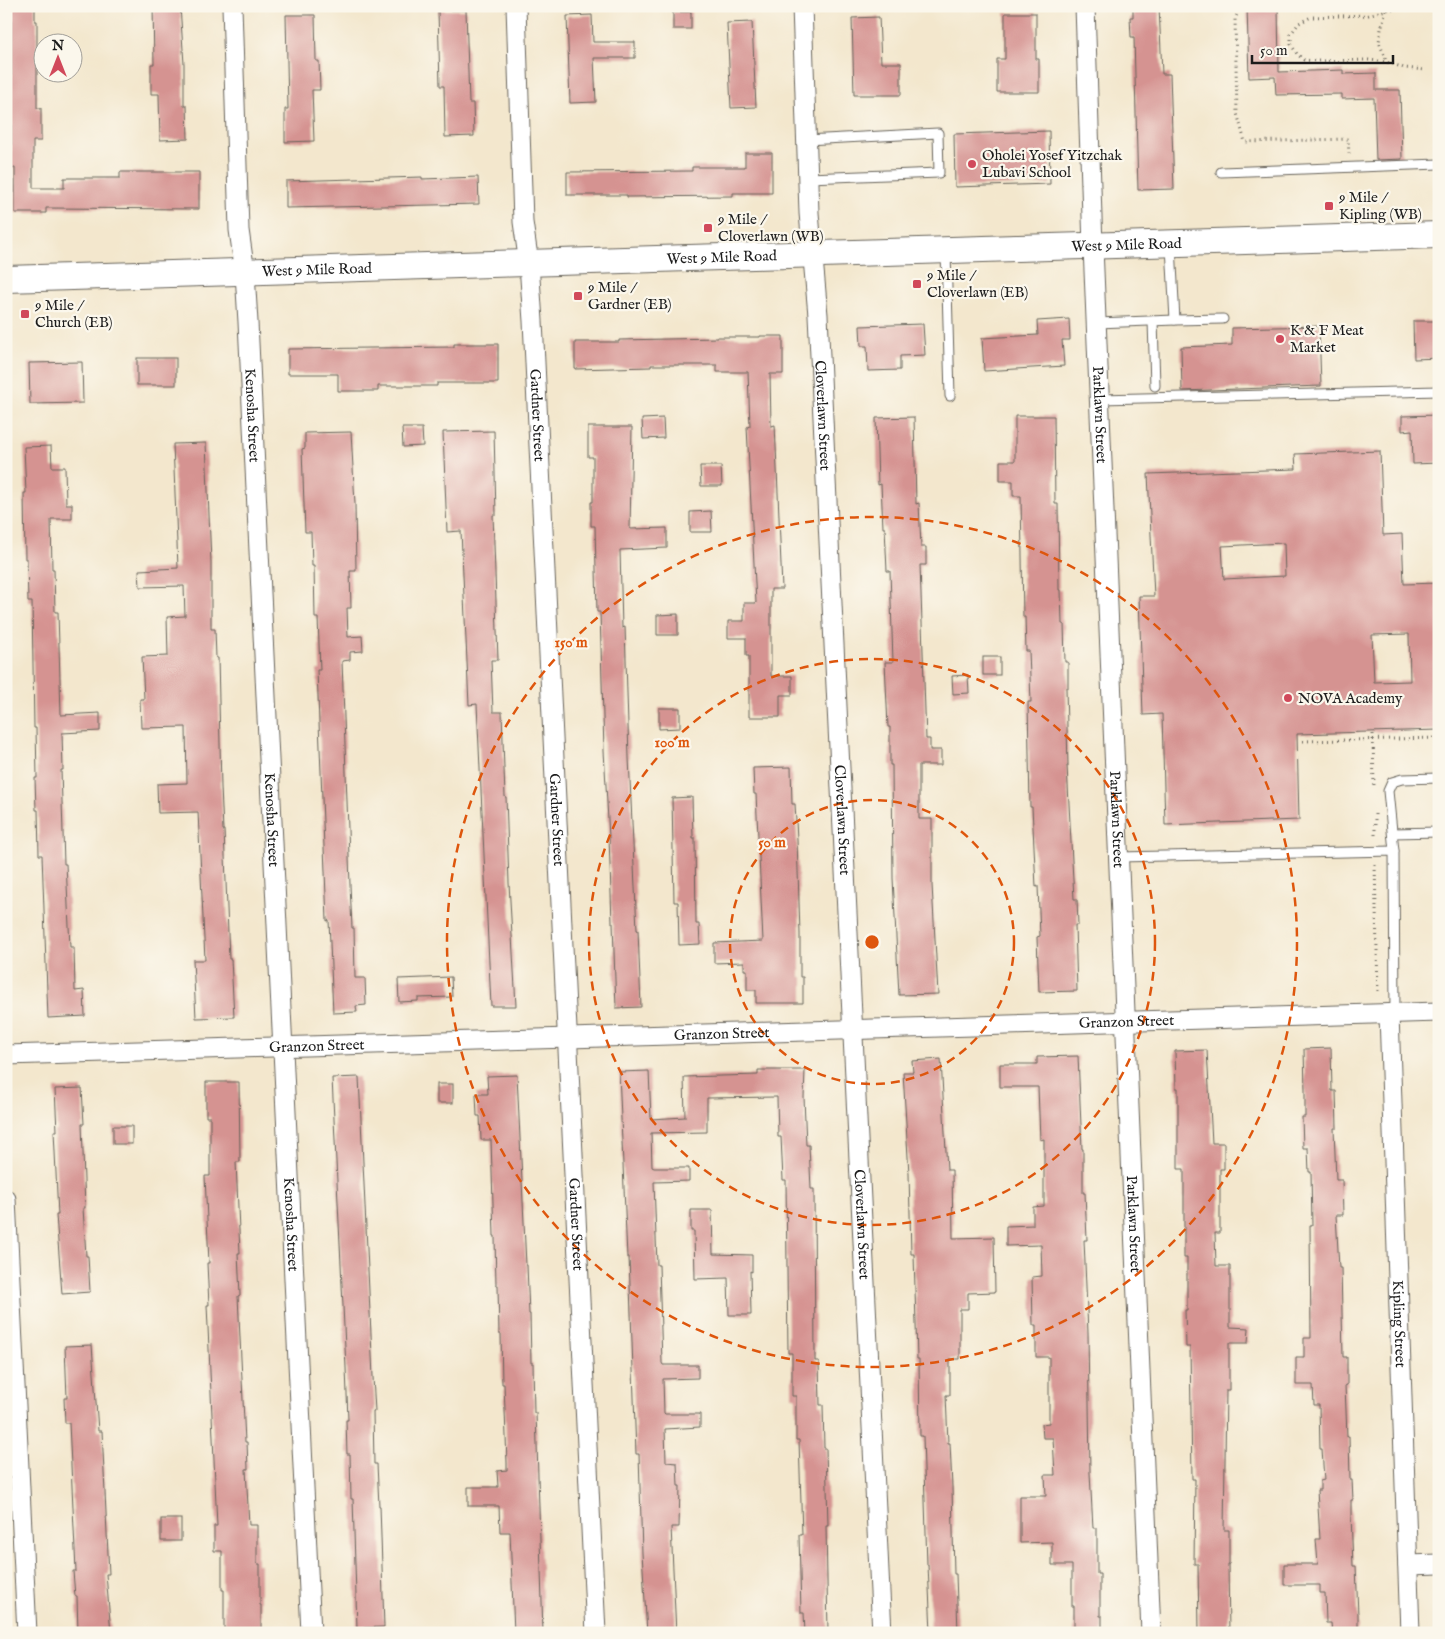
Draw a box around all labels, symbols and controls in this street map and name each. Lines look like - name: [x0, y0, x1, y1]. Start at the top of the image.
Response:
- north arrow: [32, 32, 82, 82]
- scale bar: [1252, 32, 1394, 64]
- text: N: [51, 37, 64, 55]
- text: 50 m: [1260, 41, 1288, 60]
- place label: Oholei Yosef Yitzchak Lubavi School: [982, 146, 1123, 182]
- marker: Oholei Yosef Yitzchak Lubavi School: [966, 158, 978, 170]
- place label: 9 Mile / Kipling (WB): [1338, 188, 1422, 224]
- marker: 9 Mile / Kipling (WB): [1323, 200, 1335, 212]
- place label: 9 Mile / Cloverlawn (WB): [717, 210, 824, 246]
- marker: 9 Mile / Cloverlawn (WB): [702, 222, 714, 234]
- street label: West 9 Mile Road: [1071, 234, 1183, 256]
- street label: West 9 Mile Road: [666, 246, 778, 269]
- street label: West 9 Mile Road: [261, 259, 373, 281]
- place label: 9 Mile / Cloverlawn (EB): [926, 266, 1028, 302]
- place label: 9 Mile / Gardner (EB): [587, 278, 672, 314]
- marker: 9 Mile / Cloverlawn (EB): [911, 278, 923, 290]
- marker: 9 Mile / Gardner (EB): [572, 290, 584, 302]
- place label: 9 Mile / Church (EB): [34, 296, 113, 332]
- marker: 9 Mile / Church (EB): [19, 308, 31, 320]
- place label: K & F Meat Market: [1290, 321, 1364, 357]
- marker: K & F Meat Market: [1274, 333, 1286, 345]
- street label: Cloverlawn Street: [810, 360, 835, 471]
- street label: Parklawn Street: [1088, 366, 1111, 464]
- street label: Kenosha Street: [240, 368, 264, 463]
- street label: Gardner Street: [525, 368, 549, 462]
- text: 150 m: [554, 633, 588, 652]
- place label: NOVA Academy: [1298, 689, 1403, 708]
- marker: NOVA Academy: [1282, 692, 1294, 704]
- text: 100 m: [654, 733, 690, 752]
- street label: Cloverlawn Street: [830, 764, 854, 876]
- street label: Parklawn Street: [1105, 770, 1128, 868]
- street label: Kenosha Street: [260, 772, 283, 867]
- street label: Gardner Street: [545, 773, 568, 867]
- text: 50 m: [758, 833, 786, 852]
- centre of rings: [863, 933, 881, 951]
- street label: Granzon Street: [1078, 1011, 1175, 1033]
- street label: Granzon Street: [674, 1023, 770, 1045]
- street label: Granzon Street: [269, 1035, 365, 1057]
- street label: Cloverlawn Street: [849, 1169, 874, 1280]
- street label: Parklawn Street: [1122, 1175, 1145, 1273]
- street label: Kenosha Street: [279, 1177, 303, 1272]
- street label: Gardner Street: [564, 1177, 588, 1271]
- street label: Kipling Street: [1388, 1280, 1410, 1368]

